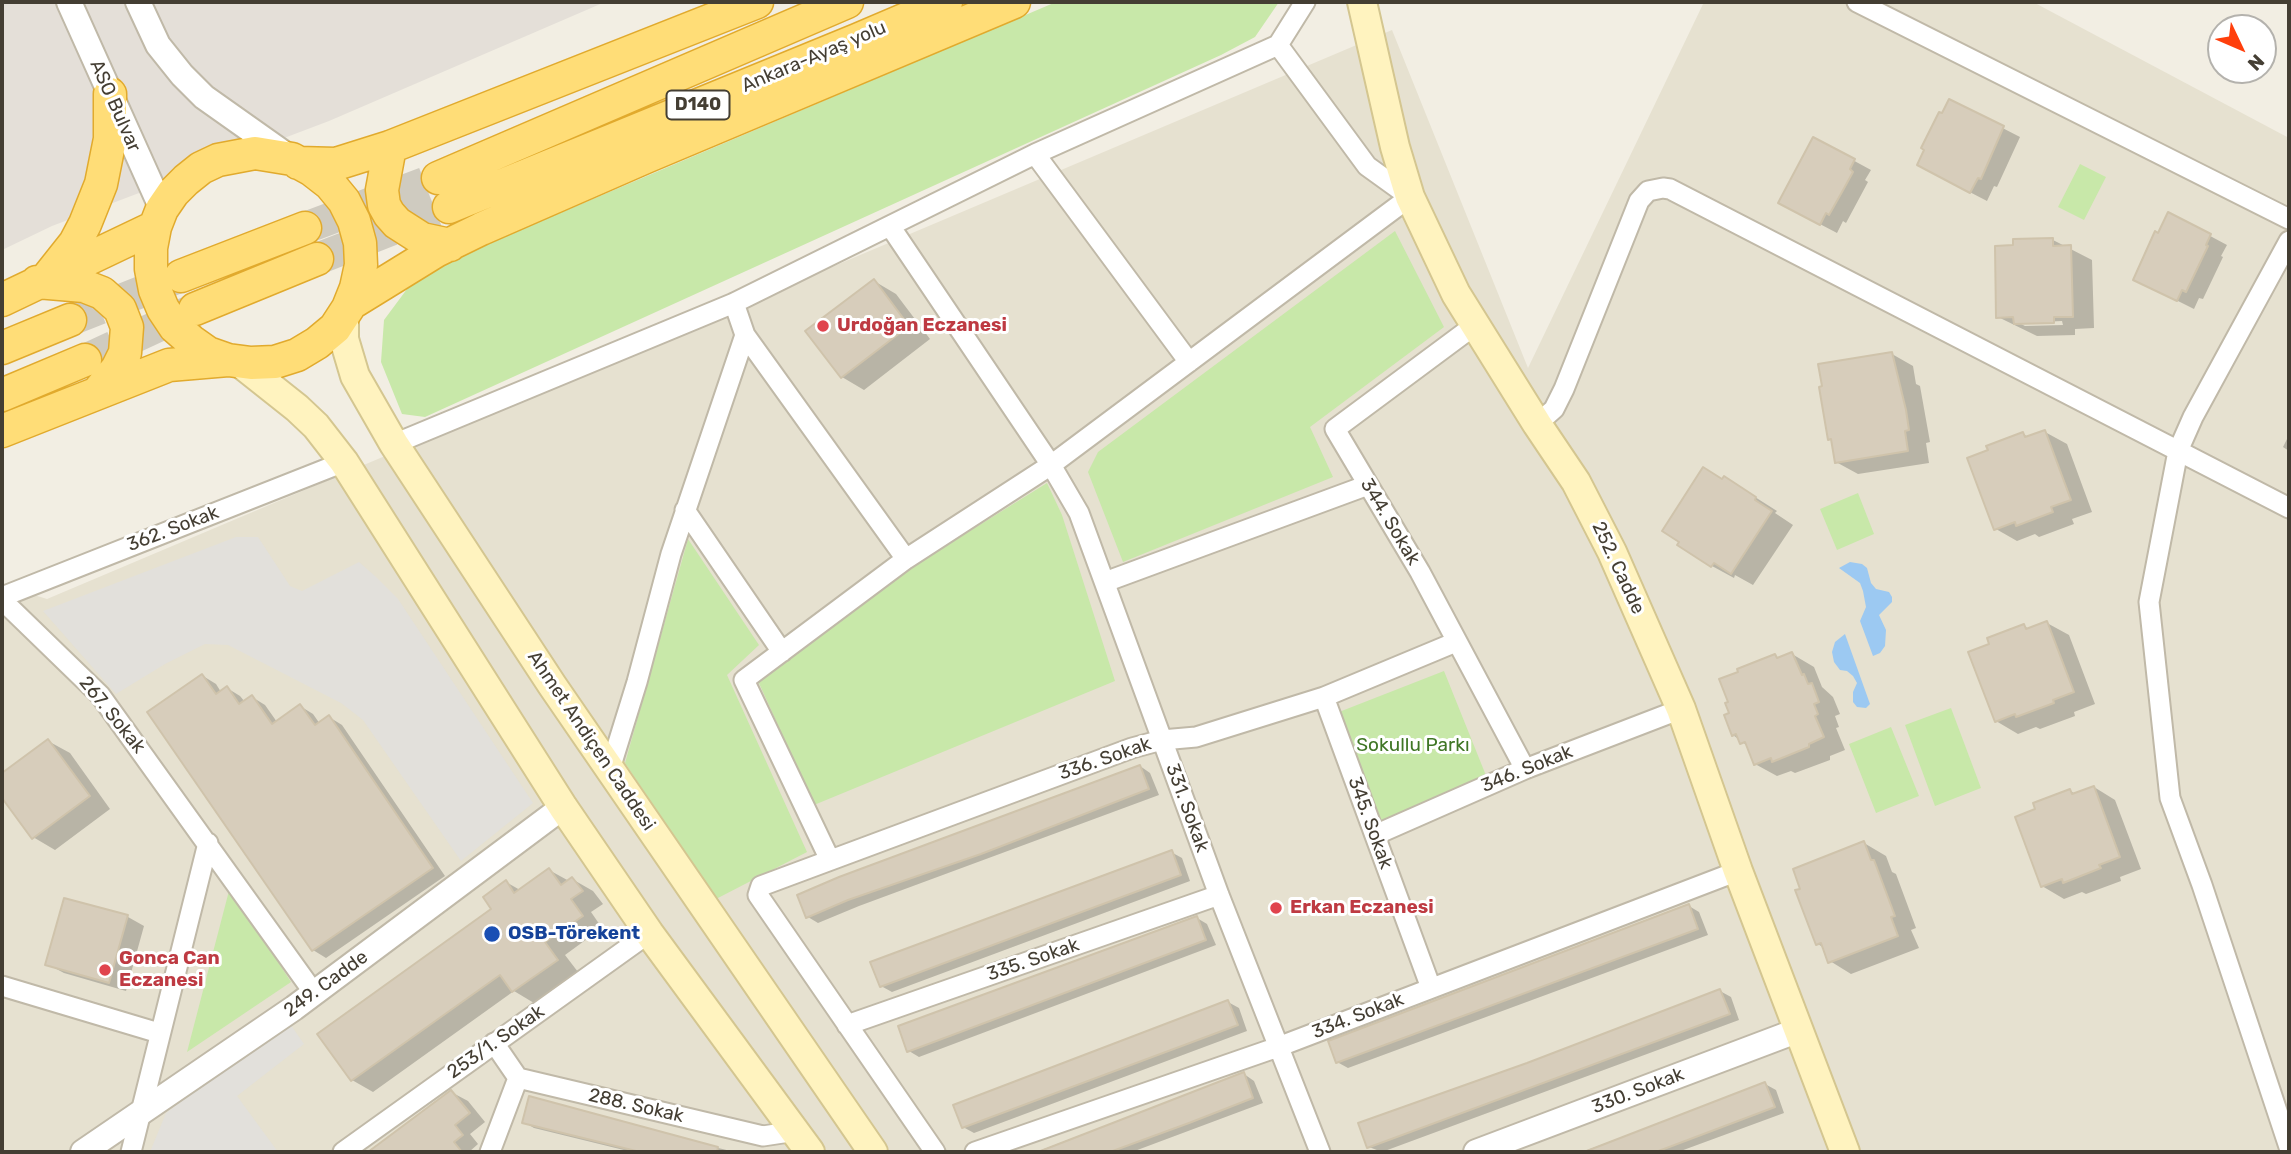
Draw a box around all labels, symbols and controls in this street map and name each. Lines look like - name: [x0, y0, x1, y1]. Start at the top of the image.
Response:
- north arrow: [2207, 14, 2277, 84]
- street label: Ankara-Ayaş yolu: [738, 16, 890, 98]
- text: N: [2243, 50, 2269, 75]
- street label: ASO Bulvar: [85, 56, 145, 156]
- road number: D140: [666, 90, 730, 120]
- place label: Urdoğan Eczanesi: [837, 315, 1007, 337]
- marker: Urdoğan Eczanesi: [815, 318, 831, 334]
- street label: 344. Sokak: [1355, 475, 1425, 569]
- street label: 362. Sokak: [124, 501, 222, 557]
- street label: 252. Cadde: [1587, 518, 1649, 618]
- street label: Ahmet Andiçen Caddesi: [522, 647, 660, 835]
- street label: 267. Sokak: [74, 672, 150, 758]
- street label: 336. Sokak: [1056, 733, 1154, 785]
- park label: Sokullu Parkı: [1356, 735, 1470, 757]
- street label: 346. Sokak: [1478, 740, 1576, 798]
- street label: 331. Sokak: [1160, 761, 1214, 855]
- street label: 345. Sokak: [1343, 774, 1397, 872]
- place label: Erkan Eczanesi: [1290, 897, 1434, 919]
- marker: Erkan Eczanesi: [1268, 900, 1284, 916]
- place label: OSB-Törekent: [508, 923, 640, 945]
- marker: OSB-Törekent: [482, 924, 502, 944]
- street label: 335. Sokak: [984, 934, 1082, 986]
- street label: 249. Cadde: [279, 946, 373, 1022]
- place label: Gonca Can Eczanesi: [119, 948, 220, 992]
- marker: Gonca Can Eczanesi: [97, 962, 113, 978]
- street label: 334. Sokak: [1309, 988, 1407, 1044]
- street label: 253/1. Sokak: [443, 1000, 549, 1084]
- street label: 330. Sokak: [1589, 1063, 1687, 1119]
- street label: 288. Sokak: [586, 1084, 686, 1128]

